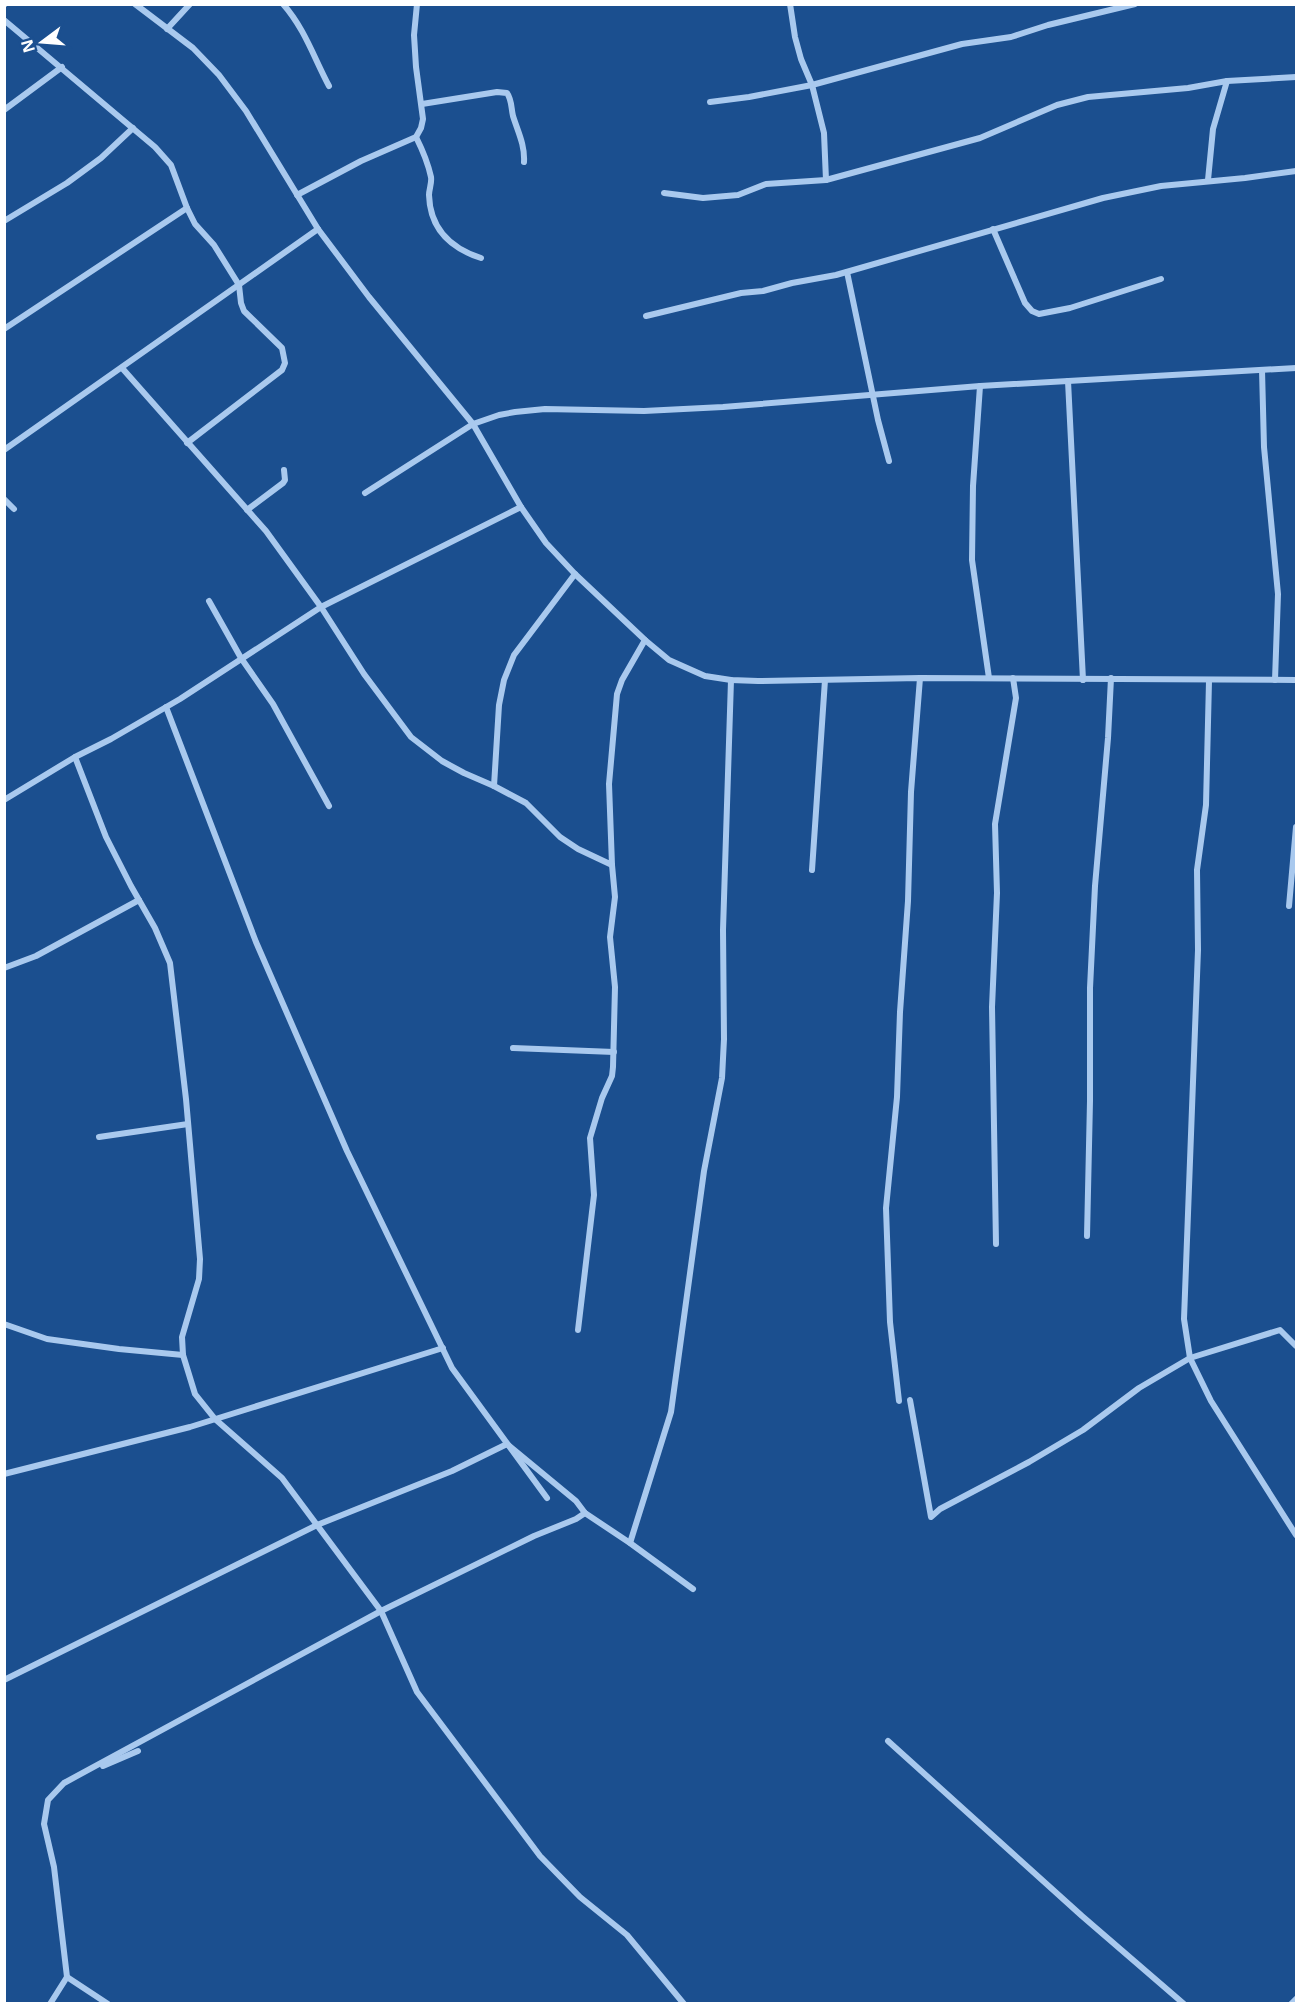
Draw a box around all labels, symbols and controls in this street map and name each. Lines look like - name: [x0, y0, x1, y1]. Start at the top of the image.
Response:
- north arrow: [12, 12, 72, 72]
- text: N: [15, 37, 40, 55]

